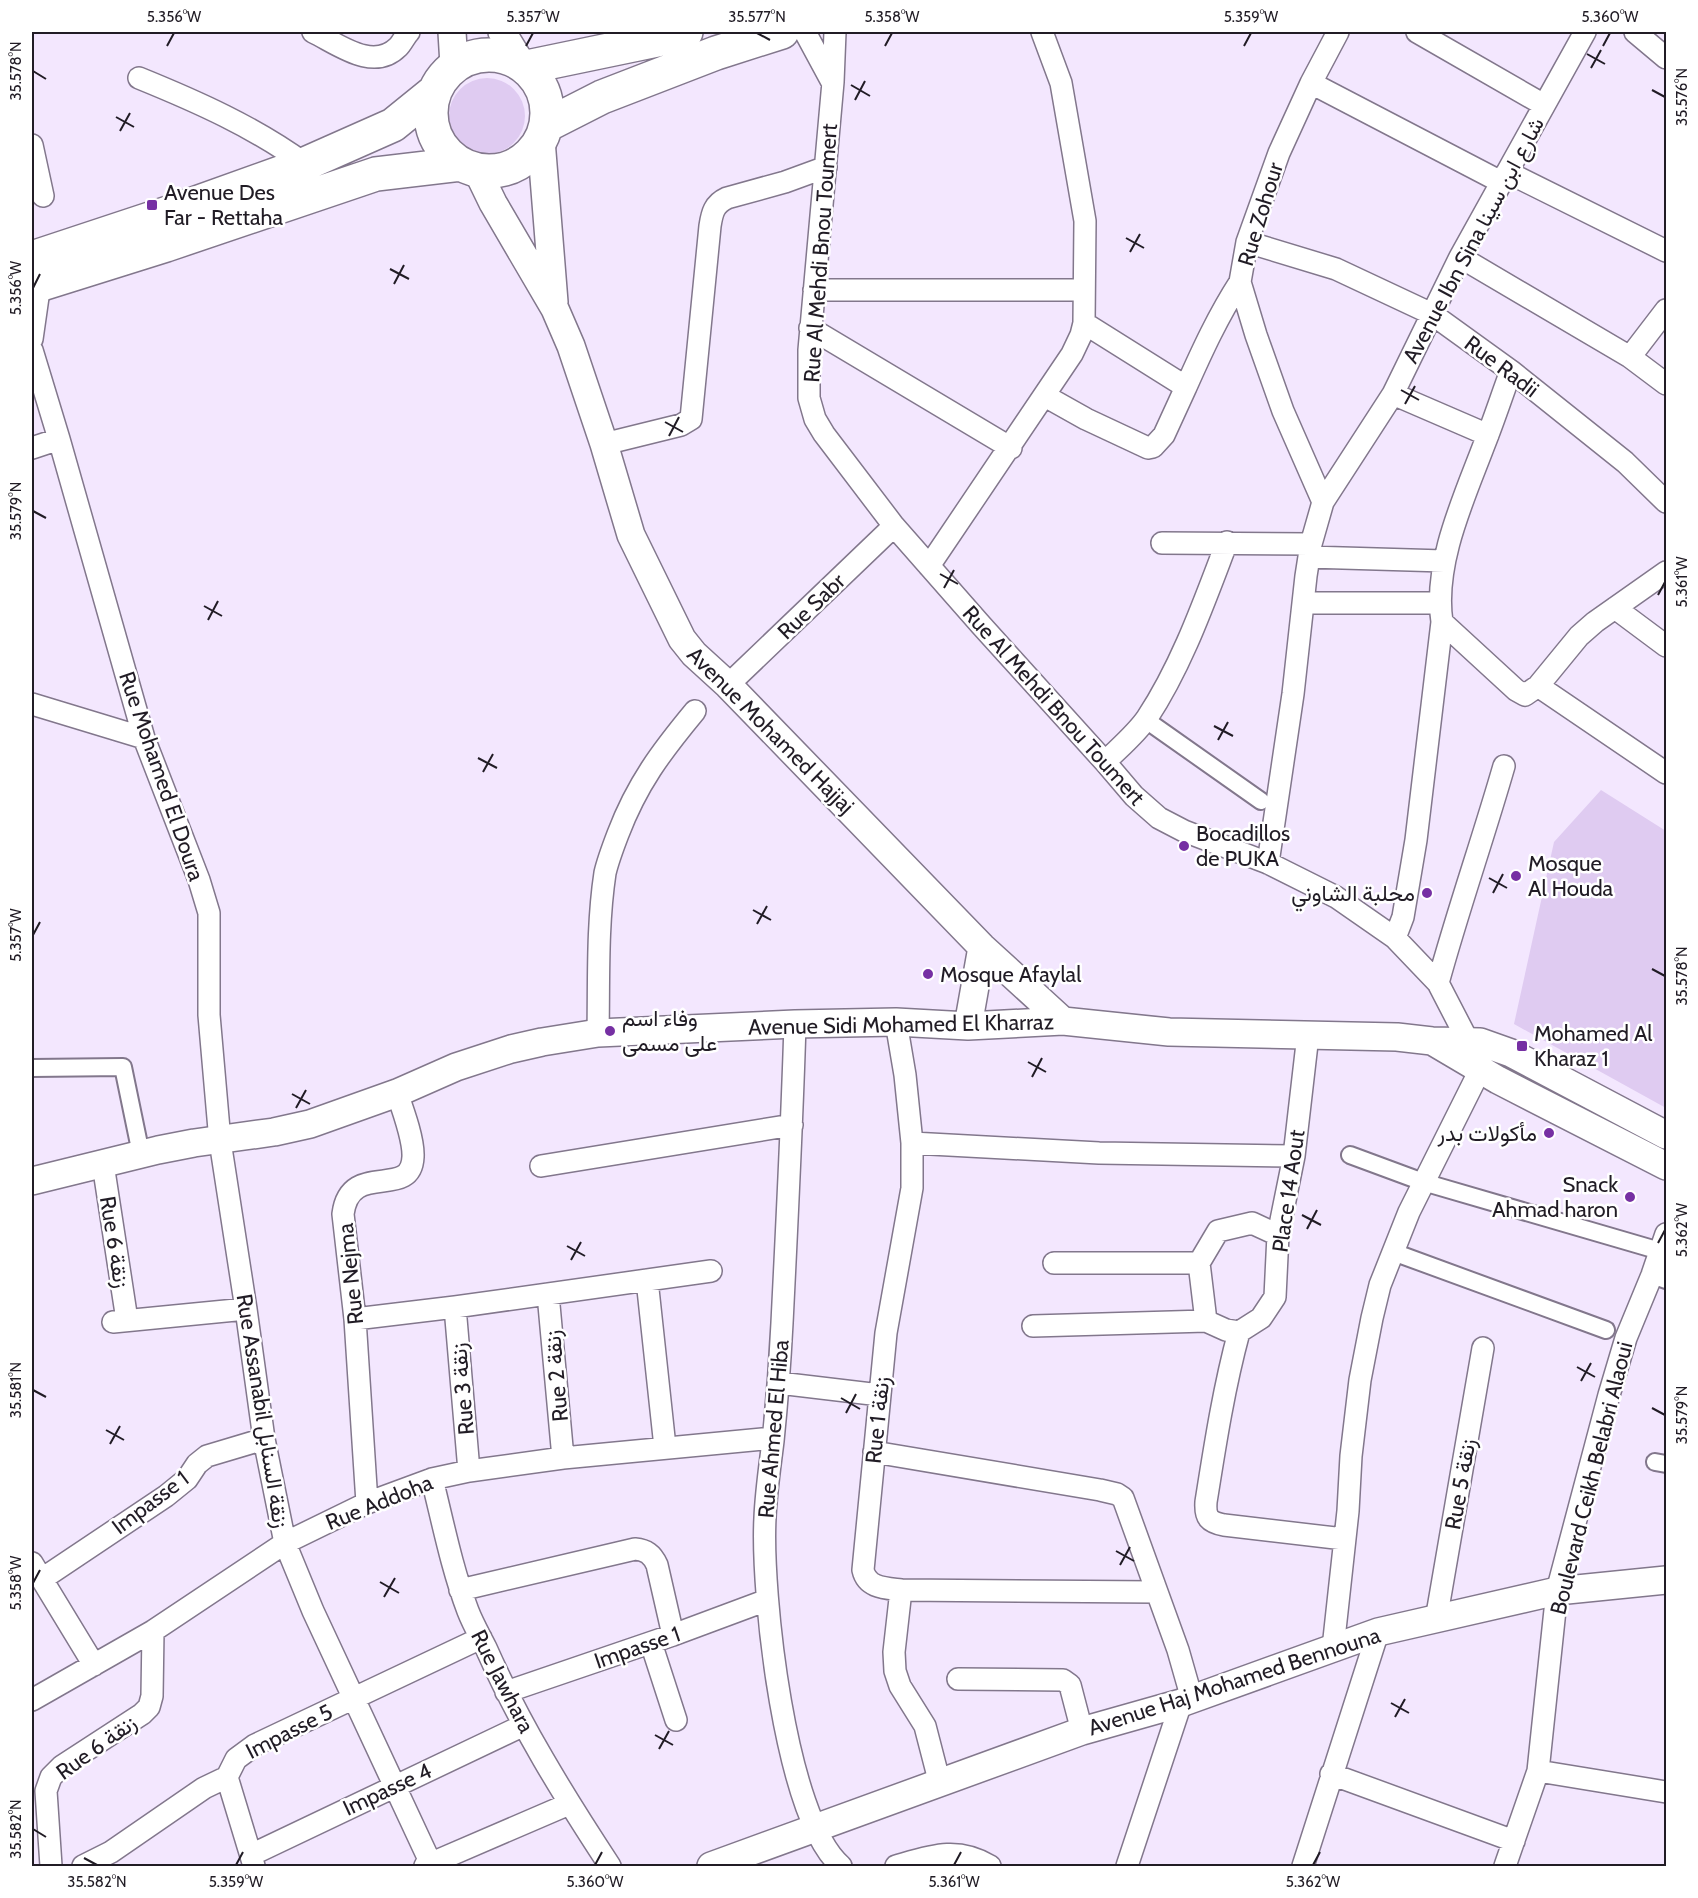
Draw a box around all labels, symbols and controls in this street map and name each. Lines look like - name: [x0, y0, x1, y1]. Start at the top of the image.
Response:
- text: 5.356°W: [147, 8, 202, 26]
- text: 5.357°W: [506, 8, 561, 26]
- text: 35.577°N: [728, 8, 786, 26]
- text: 5.358°W: [864, 8, 920, 26]
- text: 5.359°W: [1224, 8, 1279, 26]
- text: 5.360°W: [1582, 8, 1639, 26]
- text: 35.578°N: [7, 41, 25, 101]
- text: 35.576°N: [1673, 68, 1691, 126]
- street label: Avenue Ibn Sina شارع ابن سينا: [1397, 113, 1551, 368]
- street label: Rue Al Mehdi Bnou Toumert: [798, 122, 843, 383]
- street label: Rue Zohour: [1232, 159, 1289, 269]
- place label: Avenue Des Far - Rettaha: [164, 179, 283, 231]
- marker: Avenue Des Far - Rettaha: [145, 198, 159, 212]
- text: 5.356°W: [7, 260, 25, 315]
- street label: Rue Radii: [1459, 330, 1544, 403]
- text: 35.579°N: [7, 482, 25, 540]
- text: 5.361°W: [1673, 556, 1691, 608]
- street label: Rue Sabr: [772, 568, 851, 645]
- street label: Rue Al Mehdi Bnou Toumert: [957, 600, 1151, 811]
- street label: Avenue Mohamed Hajjaj: [682, 641, 860, 819]
- street label: Rue Mohamed El Doura: [113, 668, 210, 885]
- place label: Bocadillos de PUKA: [1196, 820, 1290, 872]
- marker: Bocadillos de PUKA: [1177, 839, 1191, 853]
- place label: Mosque Al Houda: [1528, 850, 1614, 902]
- marker: Mosque Al Houda: [1509, 869, 1523, 883]
- place label: محلبة الشاوني: [1291, 880, 1415, 912]
- marker: محلبة الشاوني: [1420, 886, 1434, 900]
- text: 5.357°W: [7, 907, 25, 962]
- text: 35.578°N: [1673, 946, 1691, 1006]
- place label: Mosque Afaylal: [940, 961, 1082, 988]
- marker: Mosque Afaylal: [921, 967, 935, 981]
- place label: وفاء اسم على مسمى: [622, 1005, 717, 1057]
- street label: Avenue Sidi Mohamed El Kharraz: [748, 1008, 1054, 1041]
- place label: Mohamed Al Kharaz 1: [1534, 1020, 1653, 1072]
- marker: وفاء اسم على مسمى: [603, 1024, 617, 1038]
- marker: Mohamed Al Kharaz 1: [1515, 1039, 1529, 1053]
- place label: مأكولات بدر: [1437, 1120, 1537, 1147]
- marker: مأكولات بدر: [1542, 1126, 1556, 1140]
- street label: Place 14 Aout: [1267, 1127, 1311, 1254]
- place label: Snack Ahmad haron: [1492, 1171, 1618, 1223]
- marker: Snack Ahmad haron: [1623, 1190, 1637, 1204]
- street label: Rue 6 زنقة: [94, 1194, 135, 1290]
- text: 5.362°W: [1673, 1202, 1691, 1257]
- street label: Rue Nejma: [332, 1222, 369, 1326]
- street label: Rue Assanabil زنقة السنابل: [231, 1292, 294, 1530]
- street label: Rue 2 زنقة: [539, 1329, 574, 1423]
- street label: Rue Ahmed El Hiba: [752, 1338, 795, 1519]
- street label: Boulevard Ceikh Belabri Alaoui: [1544, 1339, 1638, 1617]
- street label: Rue 3 زنقة: [445, 1342, 480, 1436]
- text: 35.581°N: [7, 1362, 25, 1418]
- street label: Rue 1 زنقة: [859, 1375, 895, 1465]
- text: 35.579°N: [1673, 1386, 1691, 1444]
- street label: Rue 5 زنقة: [1439, 1436, 1482, 1532]
- street label: Impasse 1: [107, 1465, 194, 1540]
- street label: Rue Addoha: [322, 1469, 437, 1536]
- text: 5.358°W: [7, 1555, 25, 1611]
- street label: Impasse 1: [591, 1620, 684, 1675]
- street label: Avenue Haj Mohamed Bennouna: [1085, 1621, 1384, 1742]
- street label: Rue Jawhara: [465, 1625, 540, 1738]
- street label: Impasse 5: [241, 1698, 337, 1765]
- street label: Rue 6 زنقة: [51, 1709, 142, 1786]
- street label: Impasse 4: [339, 1757, 436, 1822]
- text: 35.582°N: [7, 1799, 25, 1859]
- text: 35.582°N: [67, 1873, 127, 1891]
- text: 5.359°W: [209, 1873, 264, 1891]
- text: 5.360°W: [567, 1873, 624, 1891]
- text: 5.361°W: [928, 1873, 980, 1891]
- text: 5.362°W: [1286, 1873, 1341, 1891]

